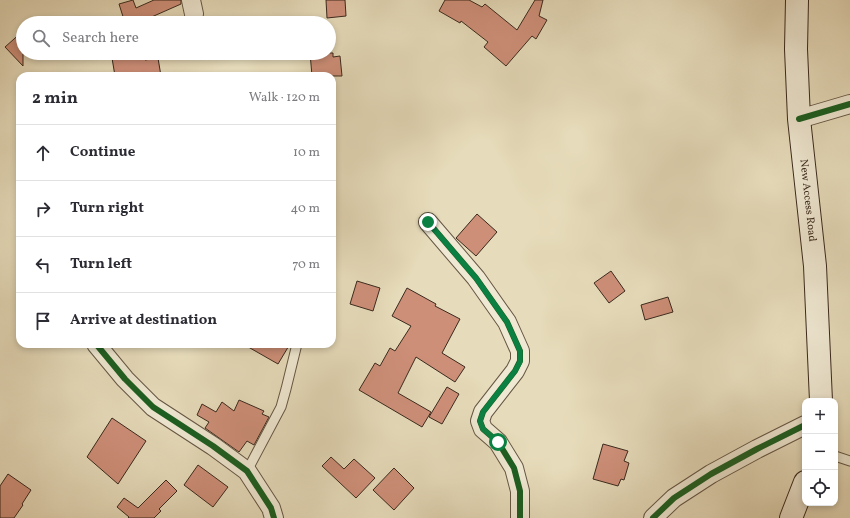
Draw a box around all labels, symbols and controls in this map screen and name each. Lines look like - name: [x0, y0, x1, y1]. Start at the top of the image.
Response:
- search box: [16, 16, 336, 60]
- icon: search: [30, 27, 52, 49]
- text: Search here: [62, 28, 139, 49]
- text: 2 min: [32, 87, 78, 110]
- text: Walk · 120 m: [249, 89, 320, 107]
- icon: ahead: [32, 142, 54, 164]
- text: Continue: [70, 142, 135, 163]
- text: 10 m: [293, 144, 320, 162]
- street label: New Access Road: [796, 158, 820, 242]
- icon: right: [32, 198, 54, 220]
- text: Turn right: [70, 198, 144, 219]
- text: 40 m: [291, 200, 320, 218]
- route end: [419, 213, 437, 231]
- icon: left: [32, 254, 54, 276]
- text: Turn left: [70, 254, 132, 275]
- text: 70 m: [292, 256, 320, 274]
- icon: arrive: [32, 310, 54, 332]
- text: Arrive at destination: [70, 310, 217, 331]
- map controls: [802, 398, 838, 506]
- button: +: [802, 398, 838, 434]
- route start: [489, 433, 507, 451]
- button: −: [802, 434, 838, 470]
- button: locate: [802, 470, 838, 506]

